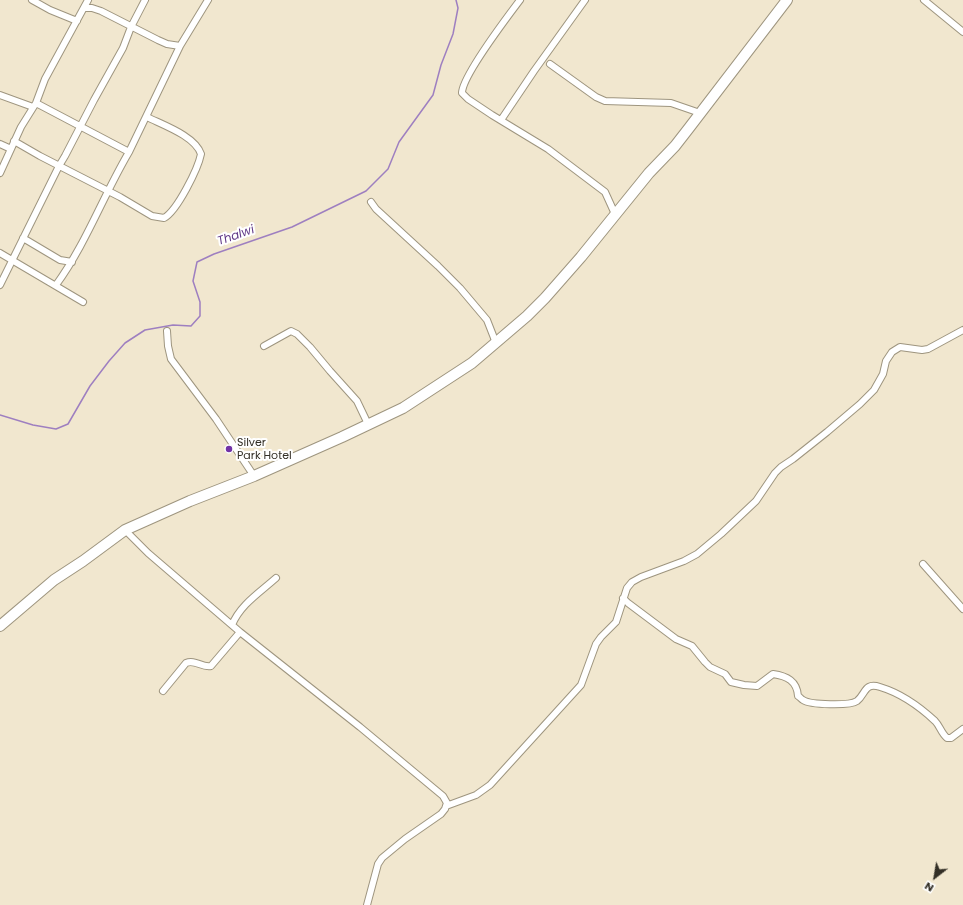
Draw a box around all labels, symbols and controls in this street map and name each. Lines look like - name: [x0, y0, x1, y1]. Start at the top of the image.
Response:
- water label: Thalwi: [216, 223, 256, 249]
- place label: Silver Park Hotel: [237, 436, 292, 462]
- marker: Silver Park Hotel: [224, 444, 234, 454]
- north arrow: [915, 857, 955, 897]
- text: N: [921, 878, 936, 896]

